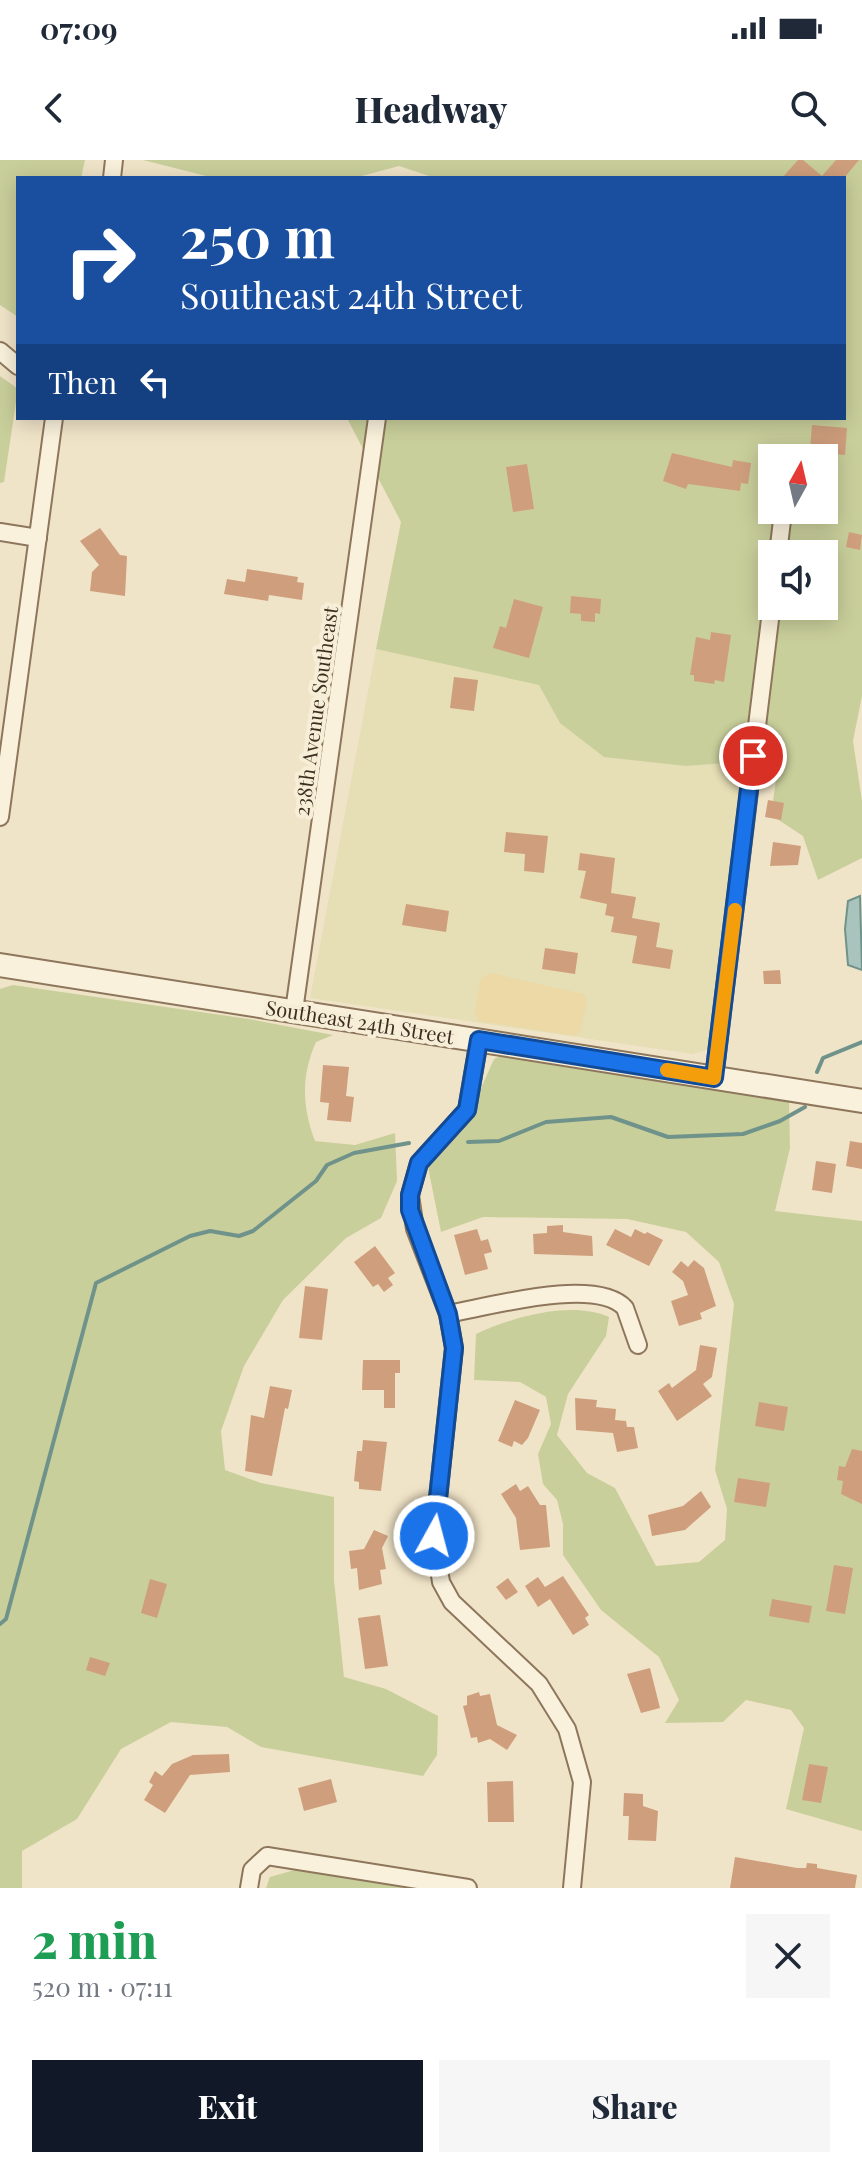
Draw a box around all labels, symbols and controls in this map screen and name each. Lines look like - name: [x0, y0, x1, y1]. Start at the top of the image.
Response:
- text: 07:09: [40, 8, 118, 48]
- text: Headway: [355, 84, 507, 132]
- icon: back: [32, 86, 76, 130]
- icon: search: [786, 86, 830, 130]
- text: 250 m: [180, 198, 335, 273]
- icon: right: [48, 208, 152, 312]
- text: Southeast 24th Street: [180, 270, 522, 318]
- icon: left: [133, 360, 177, 404]
- text: Then: [48, 362, 117, 402]
- north arrow: [758, 444, 838, 524]
- map controls: [758, 444, 838, 620]
- button: sound: [758, 540, 838, 620]
- street label: 238th Avenue Southeast: [287, 604, 343, 818]
- pin: [719, 722, 787, 790]
- icon: arrive: [731, 734, 775, 778]
- street label: Southeast 24th Street: [264, 993, 457, 1049]
- position arrow: [392, 1494, 476, 1578]
- text: 2 min: [32, 1907, 157, 1971]
- button: close: [746, 1914, 830, 1998]
- text: 520 m · 07:11: [32, 1969, 173, 2004]
- button: Exit: [32, 2060, 423, 2152]
- button: Share: [439, 2060, 830, 2152]

